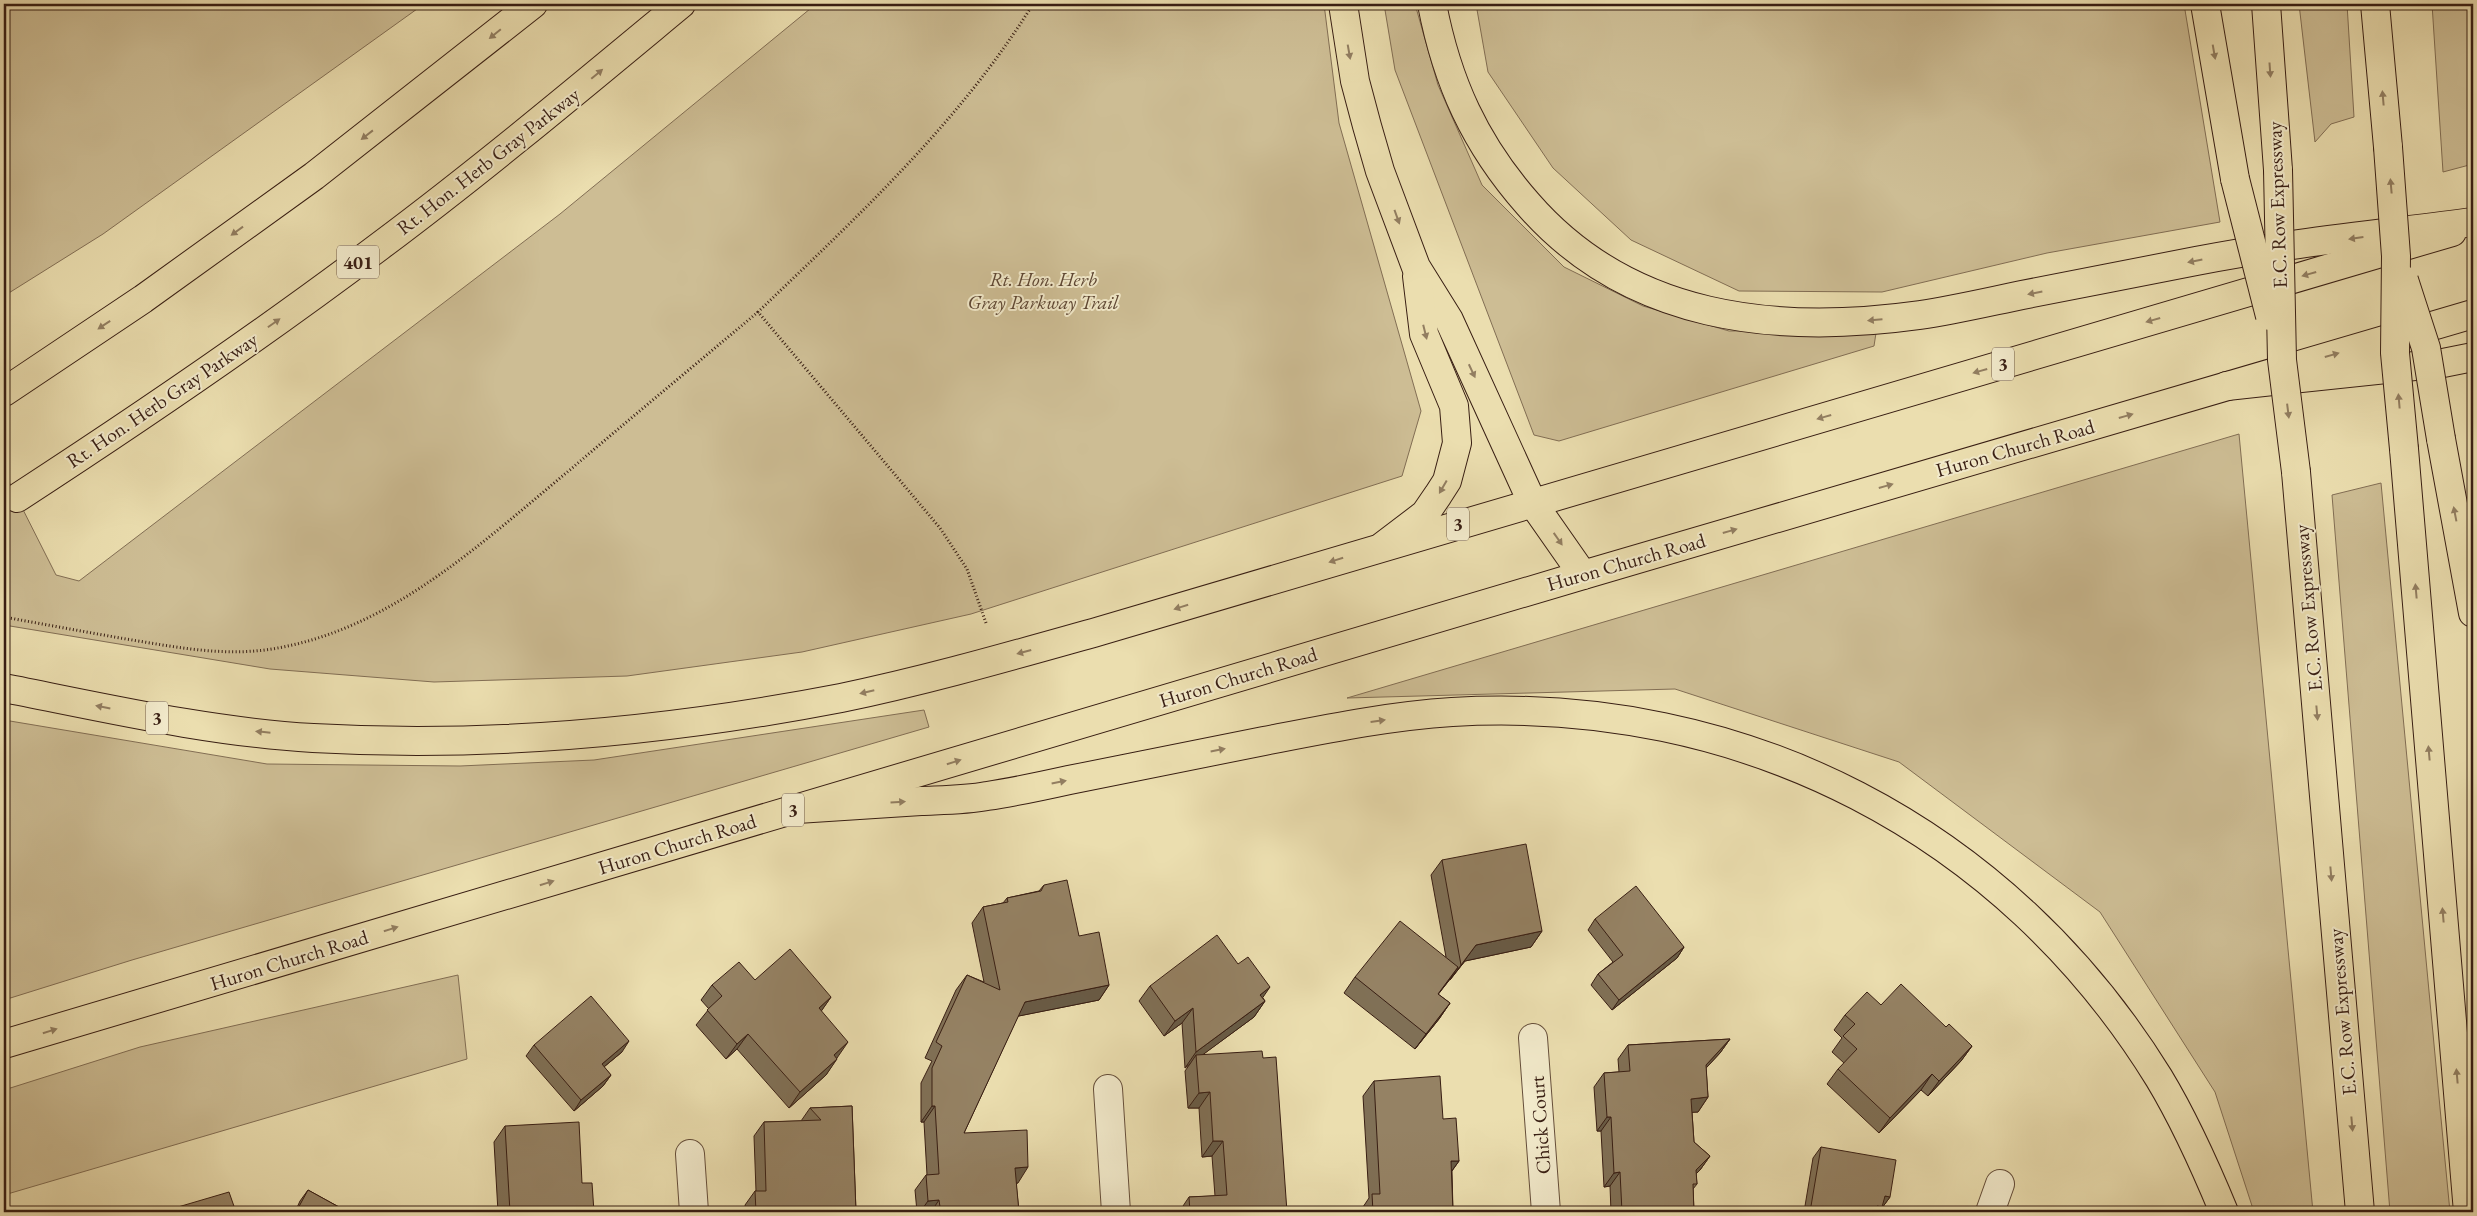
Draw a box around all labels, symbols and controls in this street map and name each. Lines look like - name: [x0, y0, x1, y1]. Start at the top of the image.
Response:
- one-way arrow: [489, 29, 502, 40]
- one-way arrow: [1346, 44, 1354, 60]
- one-way arrow: [2210, 44, 2218, 60]
- one-way arrow: [2267, 62, 2275, 78]
- one-way arrow: [590, 69, 603, 80]
- street label: Rt. Hon. Herb Gray Parkway: [391, 81, 585, 241]
- one-way arrow: [2379, 90, 2387, 106]
- street label: E.C. Row Expressway: [2261, 121, 2293, 289]
- one-way arrow: [361, 129, 374, 140]
- one-way arrow: [2386, 178, 2394, 194]
- one-way arrow: [1393, 210, 1401, 225]
- one-way arrow: [231, 226, 244, 237]
- one-way arrow: [2347, 234, 2363, 242]
- road number: 401: [337, 246, 379, 278]
- one-way arrow: [2187, 257, 2202, 265]
- park label: Rt. Hon. Herb Gray Parkway Trail: [968, 266, 1120, 315]
- one-way arrow: [2301, 271, 2316, 279]
- one-way arrow: [2027, 289, 2043, 297]
- one-way arrow: [1867, 316, 1883, 324]
- one-way arrow: [2145, 317, 2160, 325]
- one-way arrow: [267, 318, 281, 328]
- one-way arrow: [97, 320, 111, 330]
- one-way arrow: [1421, 325, 1429, 340]
- street label: Rt. Hon. Herb Gray Parkway: [61, 326, 263, 474]
- road number: 3: [1992, 348, 2014, 380]
- one-way arrow: [2325, 351, 2340, 359]
- one-way arrow: [1468, 364, 1476, 378]
- one-way arrow: [1973, 367, 1988, 375]
- one-way arrow: [2395, 392, 2403, 408]
- one-way arrow: [2284, 403, 2292, 419]
- one-way arrow: [2119, 411, 2134, 419]
- one-way arrow: [1817, 413, 1832, 421]
- street label: Huron Church Road: [1933, 413, 2098, 483]
- one-way arrow: [1439, 480, 1448, 493]
- one-way arrow: [1879, 481, 1894, 489]
- one-way arrow: [2450, 505, 2458, 521]
- road number: 3: [1447, 508, 1469, 540]
- street label: E.C. Row Expressway: [2288, 523, 2328, 692]
- street label: Huron Church Road: [1544, 527, 1709, 597]
- one-way arrow: [1723, 527, 1738, 535]
- one-way arrow: [1553, 532, 1562, 545]
- one-way arrow: [1329, 557, 1344, 565]
- one-way arrow: [2411, 582, 2419, 598]
- one-way arrow: [1173, 603, 1188, 611]
- street label: Huron Church Road: [1156, 640, 1321, 713]
- one-way arrow: [1017, 648, 1032, 656]
- one-way arrow: [859, 688, 875, 696]
- road number: 3: [146, 701, 168, 734]
- one-way arrow: [94, 703, 110, 711]
- one-way arrow: [2313, 705, 2321, 721]
- one-way arrow: [1370, 716, 1386, 724]
- one-way arrow: [255, 728, 271, 736]
- one-way arrow: [2425, 744, 2433, 760]
- one-way arrow: [1211, 746, 1226, 754]
- one-way arrow: [947, 757, 962, 765]
- one-way arrow: [1051, 778, 1066, 786]
- road number: 3: [782, 794, 804, 826]
- one-way arrow: [890, 798, 906, 806]
- street label: Huron Church Road: [595, 807, 760, 880]
- one-way arrow: [2327, 867, 2335, 883]
- one-way arrow: [539, 879, 554, 887]
- one-way arrow: [2439, 906, 2447, 922]
- street label: Huron Church Road: [207, 923, 372, 996]
- one-way arrow: [383, 925, 398, 933]
- street label: E.C. Row Expressway: [2322, 927, 2362, 1096]
- one-way arrow: [43, 1026, 58, 1034]
- one-way arrow: [2452, 1068, 2460, 1084]
- street label: Chick Court: [1524, 1074, 1556, 1175]
- one-way arrow: [2348, 1116, 2356, 1132]

